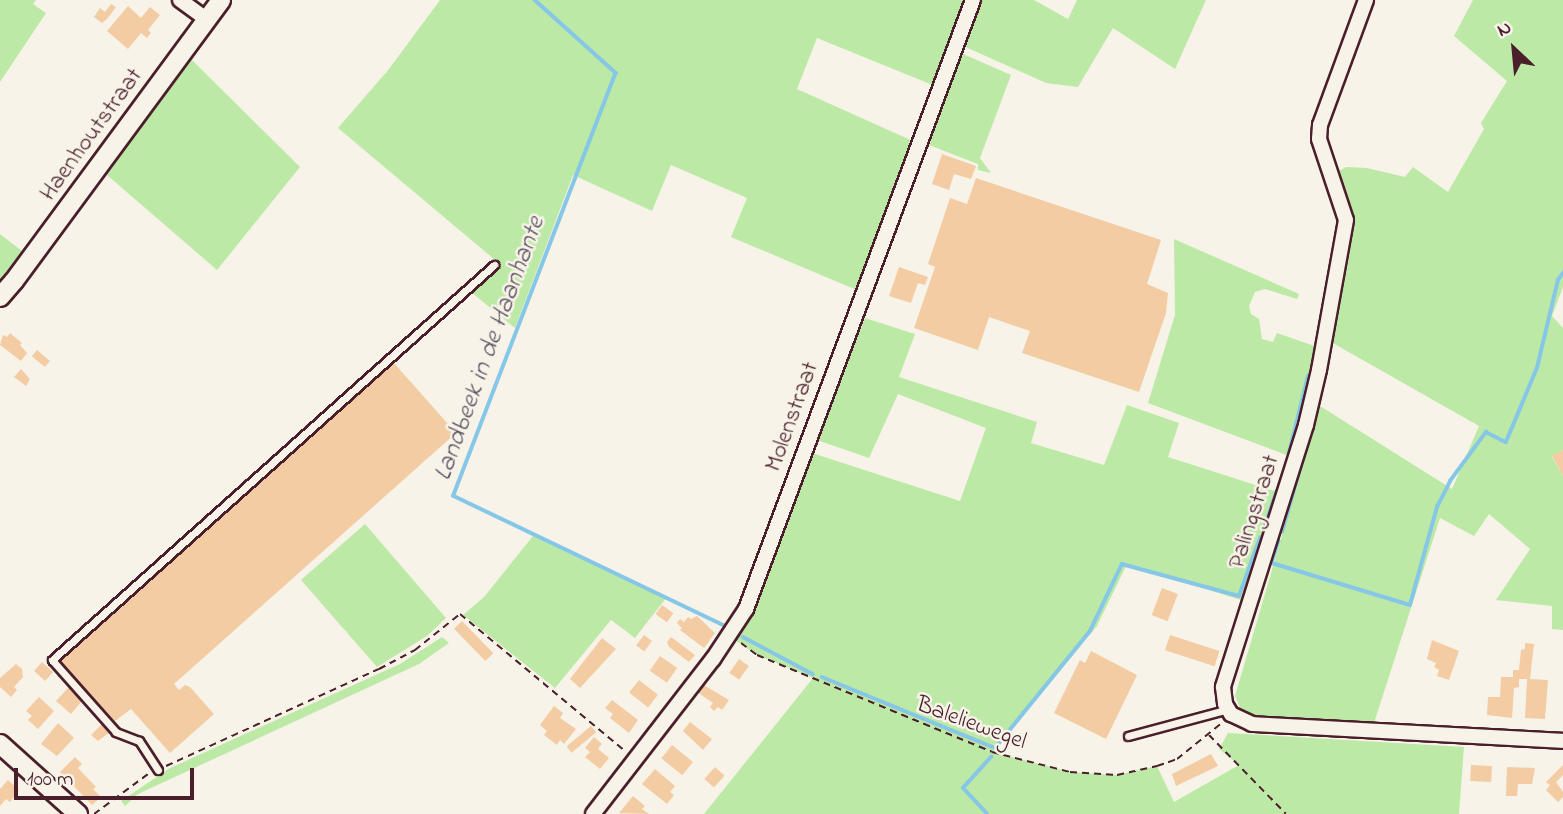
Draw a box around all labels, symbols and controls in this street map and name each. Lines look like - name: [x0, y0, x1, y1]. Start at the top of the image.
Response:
- north arrow: [1479, 14, 1549, 84]
- text: N: [1493, 15, 1516, 45]
- street label: Haenhoutstraat: [34, 63, 150, 207]
- water label: Landbeek in de Haanhante: [429, 213, 553, 485]
- street label: Molenstraat: [760, 358, 826, 476]
- street label: Palingstraat: [1223, 451, 1287, 573]
- street label: Baleliewegel: [912, 691, 1030, 757]
- scale bar: [18, 754, 198, 798]
- text: 100 m: [27, 765, 73, 795]

